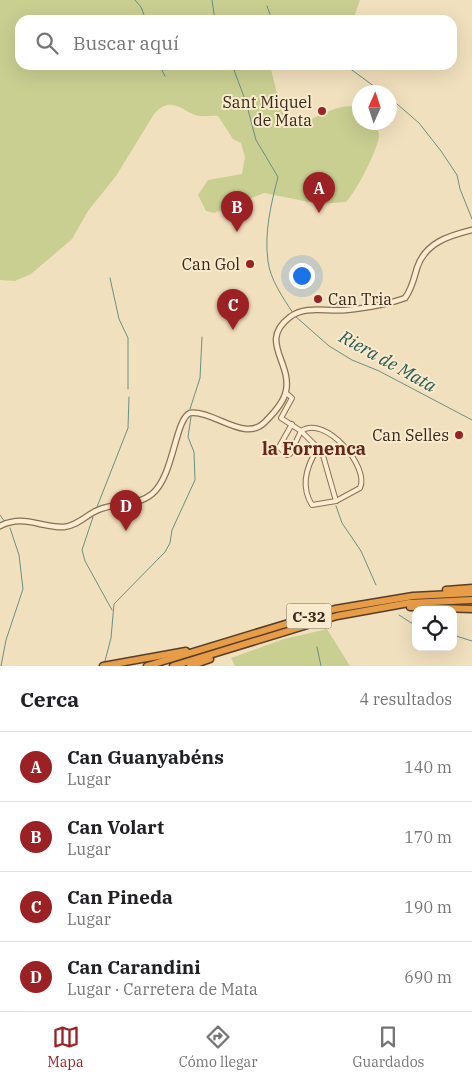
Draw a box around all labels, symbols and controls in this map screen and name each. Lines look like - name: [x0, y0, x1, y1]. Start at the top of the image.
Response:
- search box: [15, 15, 457, 70]
- icon: search: [33, 29, 61, 57]
- text: Buscar aquí: [73, 31, 179, 55]
- north arrow: [352, 85, 397, 130]
- place label: Sant Miquel de Mata: [222, 92, 312, 130]
- marker: Sant Miquel de Mata: [316, 105, 328, 117]
- pin: A: [303, 172, 335, 213]
- pin: B: [221, 191, 253, 232]
- place label: Can Gol: [182, 254, 240, 274]
- marker: Can Gol: [244, 258, 256, 270]
- your location: [289, 263, 315, 289]
- pin: C: [217, 289, 249, 330]
- place label: Can Tria: [328, 289, 392, 309]
- marker: Can Tria: [312, 293, 324, 305]
- water label: Riera de Mata: [335, 324, 441, 397]
- place label: Can Selles: [372, 425, 449, 445]
- marker: Can Selles: [453, 429, 465, 441]
- district label: la Fornenca: [262, 437, 366, 460]
- pin: D: [110, 490, 142, 531]
- road number: C-32: [286, 604, 332, 628]
- map controls: [412, 606, 457, 651]
- button: locate: [412, 606, 457, 651]
- text: Cerca: [20, 685, 79, 713]
- text: 4 resultados: [360, 689, 452, 709]
- text: Can Guanyabéns: [67, 745, 224, 769]
- text: A: [30, 757, 42, 777]
- text: 140 m: [404, 757, 452, 777]
- text: Lugar: [67, 769, 111, 789]
- text: Can Volart: [67, 815, 164, 839]
- text: B: [30, 827, 42, 847]
- text: 170 m: [404, 827, 452, 847]
- text: Lugar: [67, 839, 111, 859]
- text: Can Pineda: [67, 885, 173, 909]
- text: C: [31, 897, 41, 917]
- text: 190 m: [404, 897, 452, 917]
- text: Lugar: [67, 909, 111, 929]
- text: Can Carandini: [67, 955, 201, 979]
- text: D: [30, 967, 42, 987]
- text: 690 m: [404, 967, 452, 987]
- text: Lugar · Carretera de Mata: [67, 979, 258, 999]
- tab: Mapa: [48, 1023, 84, 1071]
- tab: Cómo llegar: [179, 1023, 257, 1071]
- tab: Guardados: [352, 1023, 424, 1071]

